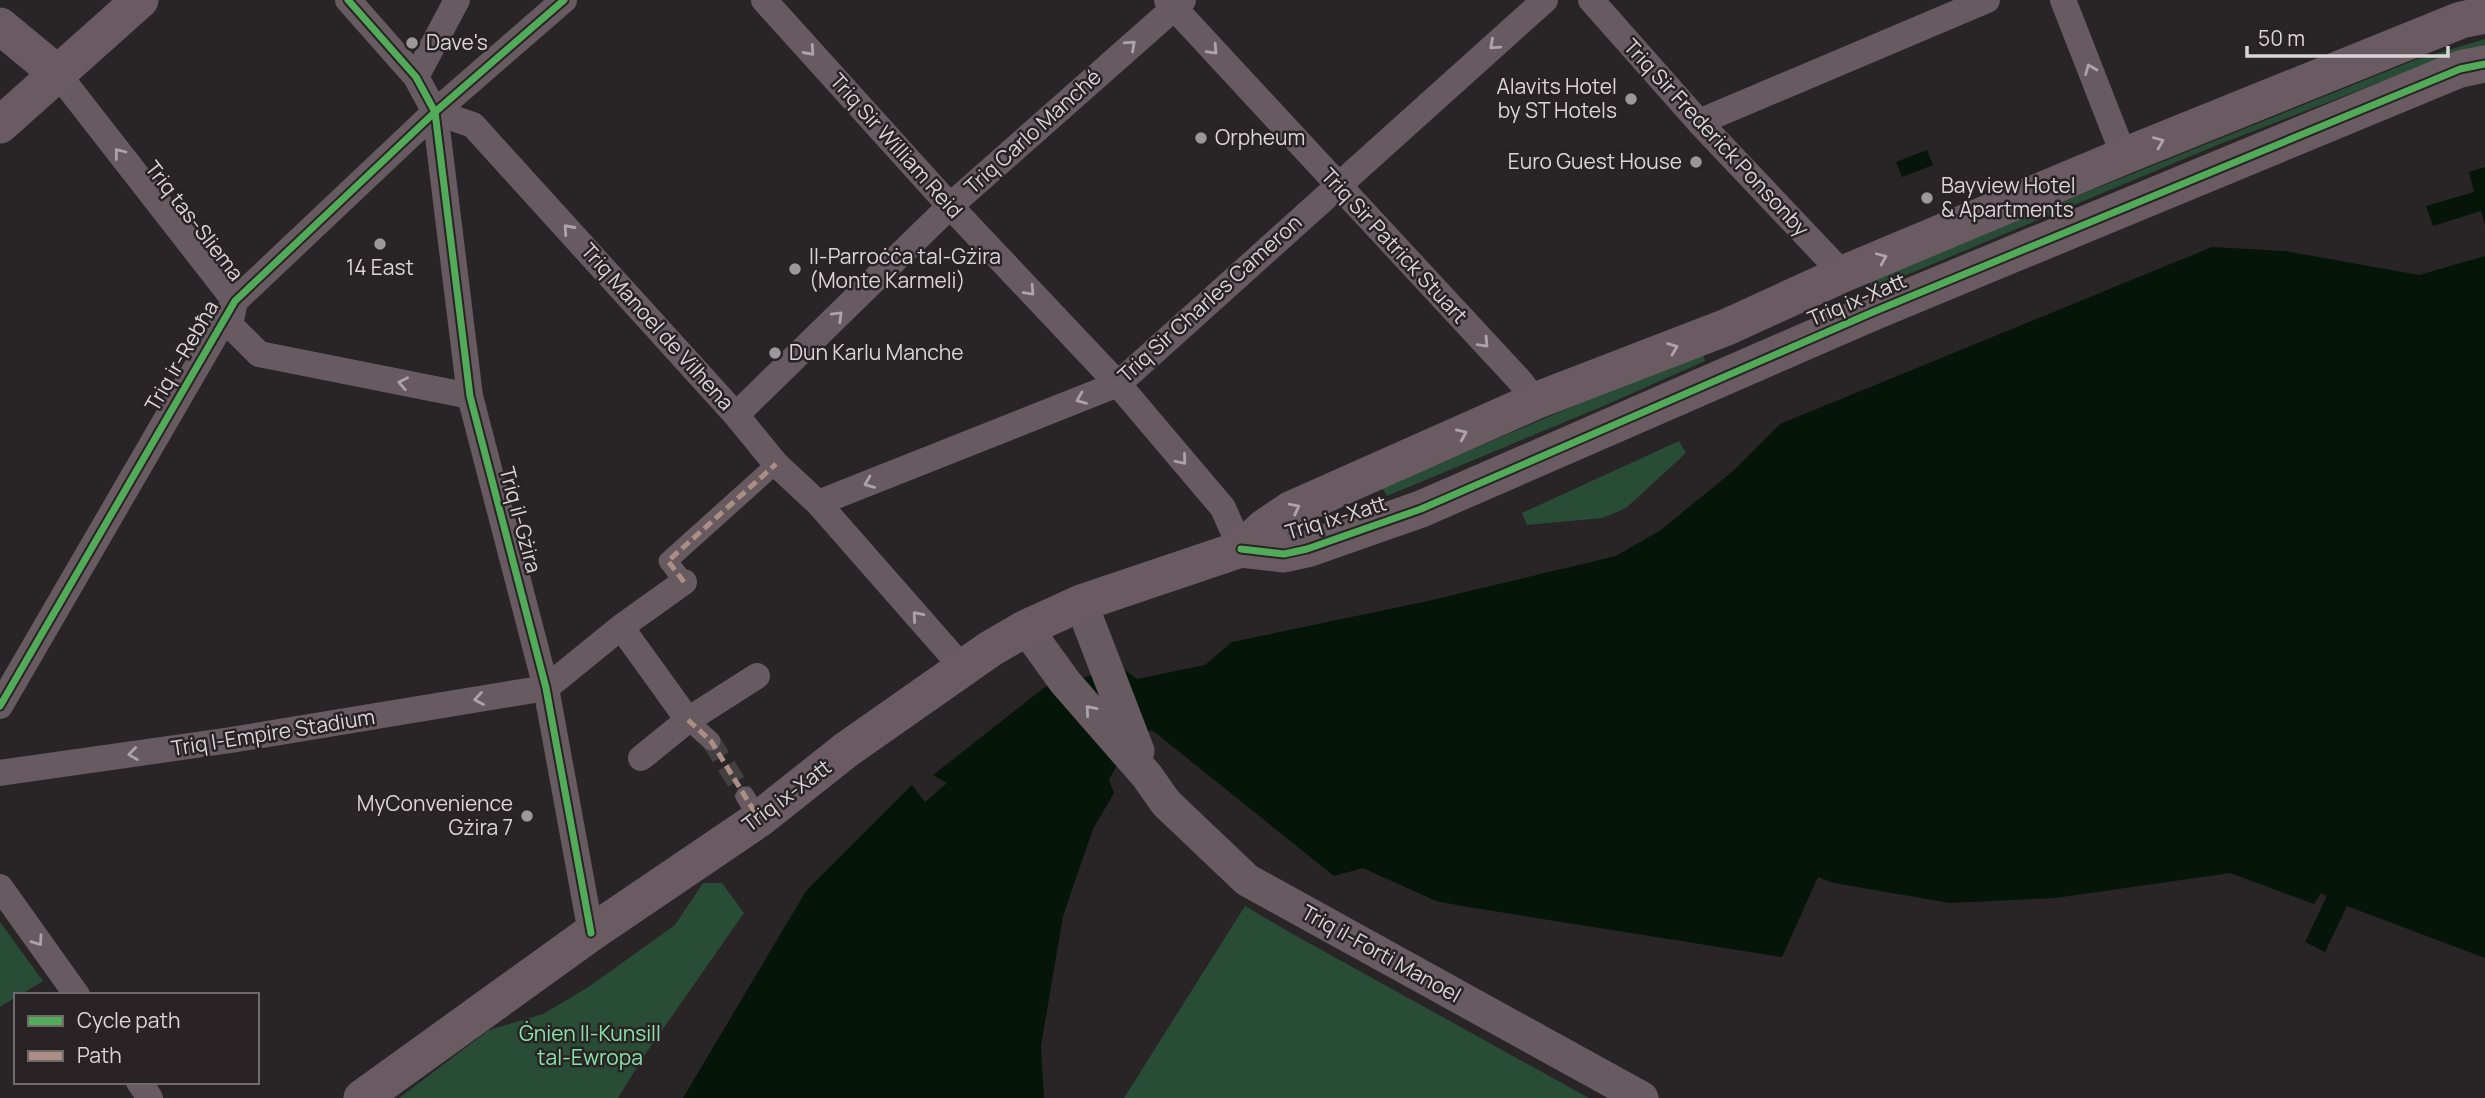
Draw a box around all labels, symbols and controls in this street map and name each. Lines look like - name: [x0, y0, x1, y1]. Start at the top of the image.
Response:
- scale bar: [2247, 14, 2448, 58]
- text: 50 m: [2258, 24, 2305, 52]
- place label: Dave's: [426, 28, 488, 56]
- street label: Triq Sir Frederick Ponsonby: [1618, 33, 1816, 242]
- marker: Dave's: [404, 35, 420, 51]
- one-way arrow: [1489, 37, 1502, 50]
- one-way arrow: [1123, 41, 1136, 53]
- one-way arrow: [1204, 42, 1217, 55]
- one-way arrow: [801, 43, 814, 56]
- street label: Triq Carlo Manché: [958, 62, 1107, 200]
- one-way arrow: [2085, 64, 2099, 76]
- street label: Triq Sir William Reid: [824, 67, 969, 224]
- place label: Alavits Hotel by ST Hotels: [1496, 72, 1617, 124]
- marker: Alavits Hotel by ST Hotels: [1623, 91, 1639, 107]
- place label: Orpheum: [1215, 123, 1305, 151]
- marker: Orpheum: [1193, 130, 1209, 146]
- one-way arrow: [2153, 136, 2165, 150]
- place label: Euro Guest House: [1508, 147, 1682, 175]
- one-way arrow: [115, 149, 128, 161]
- marker: Euro Guest House: [1688, 154, 1704, 170]
- street label: Triq tas-Sliema: [139, 155, 250, 286]
- street label: Triq Sir Patrick Stuart: [1315, 162, 1474, 329]
- place label: Bayview Hotel & Apartments: [1941, 171, 2076, 223]
- marker: Bayview Hotel & Apartments: [1919, 190, 1935, 206]
- street label: Triq Sir Charles Cameron: [1111, 208, 1307, 388]
- one-way arrow: [564, 224, 576, 237]
- marker: 14 East: [372, 236, 388, 252]
- street label: Triq Manoel de Vilhena: [575, 237, 740, 416]
- place label: Il-Parroċċa tal-Gżira (Monte Karmeli): [809, 242, 1001, 294]
- one-way arrow: [1874, 252, 1887, 266]
- place label: 14 East: [346, 253, 414, 281]
- marker: Il-Parroċċa tal-Gżira (Monte Karmeli): [787, 261, 803, 277]
- street label: Triq ix-Xatt: [1803, 266, 1910, 332]
- one-way arrow: [1021, 283, 1034, 296]
- street label: Triq ir-Rebħa: [138, 295, 224, 416]
- one-way arrow: [829, 311, 842, 324]
- one-way arrow: [1476, 335, 1488, 348]
- place label: Dun Karlu Manche: [789, 338, 964, 366]
- one-way arrow: [1666, 342, 1678, 356]
- marker: Dun Karlu Manche: [767, 345, 783, 361]
- one-way arrow: [397, 376, 409, 391]
- one-way arrow: [1075, 390, 1087, 404]
- one-way arrow: [1455, 428, 1467, 442]
- one-way arrow: [1174, 451, 1186, 464]
- street label: Triq il-Gżira: [493, 464, 549, 576]
- one-way arrow: [864, 474, 876, 488]
- street label: Triq ix-Xatt: [1282, 488, 1390, 546]
- one-way arrow: [1288, 503, 1300, 517]
- one-way arrow: [913, 611, 925, 624]
- one-way arrow: [473, 691, 485, 706]
- street label: Triq l-Empire Stadium: [169, 702, 377, 762]
- one-way arrow: [1086, 706, 1098, 719]
- one-way arrow: [127, 747, 139, 762]
- street label: Triq ix-Xatt: [736, 753, 836, 838]
- place label: MyConvenience Gżira 7: [357, 789, 513, 841]
- marker: MyConvenience Gżira 7: [519, 808, 535, 824]
- street label: Triq il-Forti Manoel: [1297, 898, 1466, 1009]
- one-way arrow: [30, 933, 43, 946]
- legend: [14, 993, 259, 1084]
- text: Cycle path: [77, 1006, 180, 1034]
- park label: Ġnien Il-Kunsill tal-Ewropa: [519, 1019, 661, 1071]
- text: Path: [77, 1041, 122, 1069]

